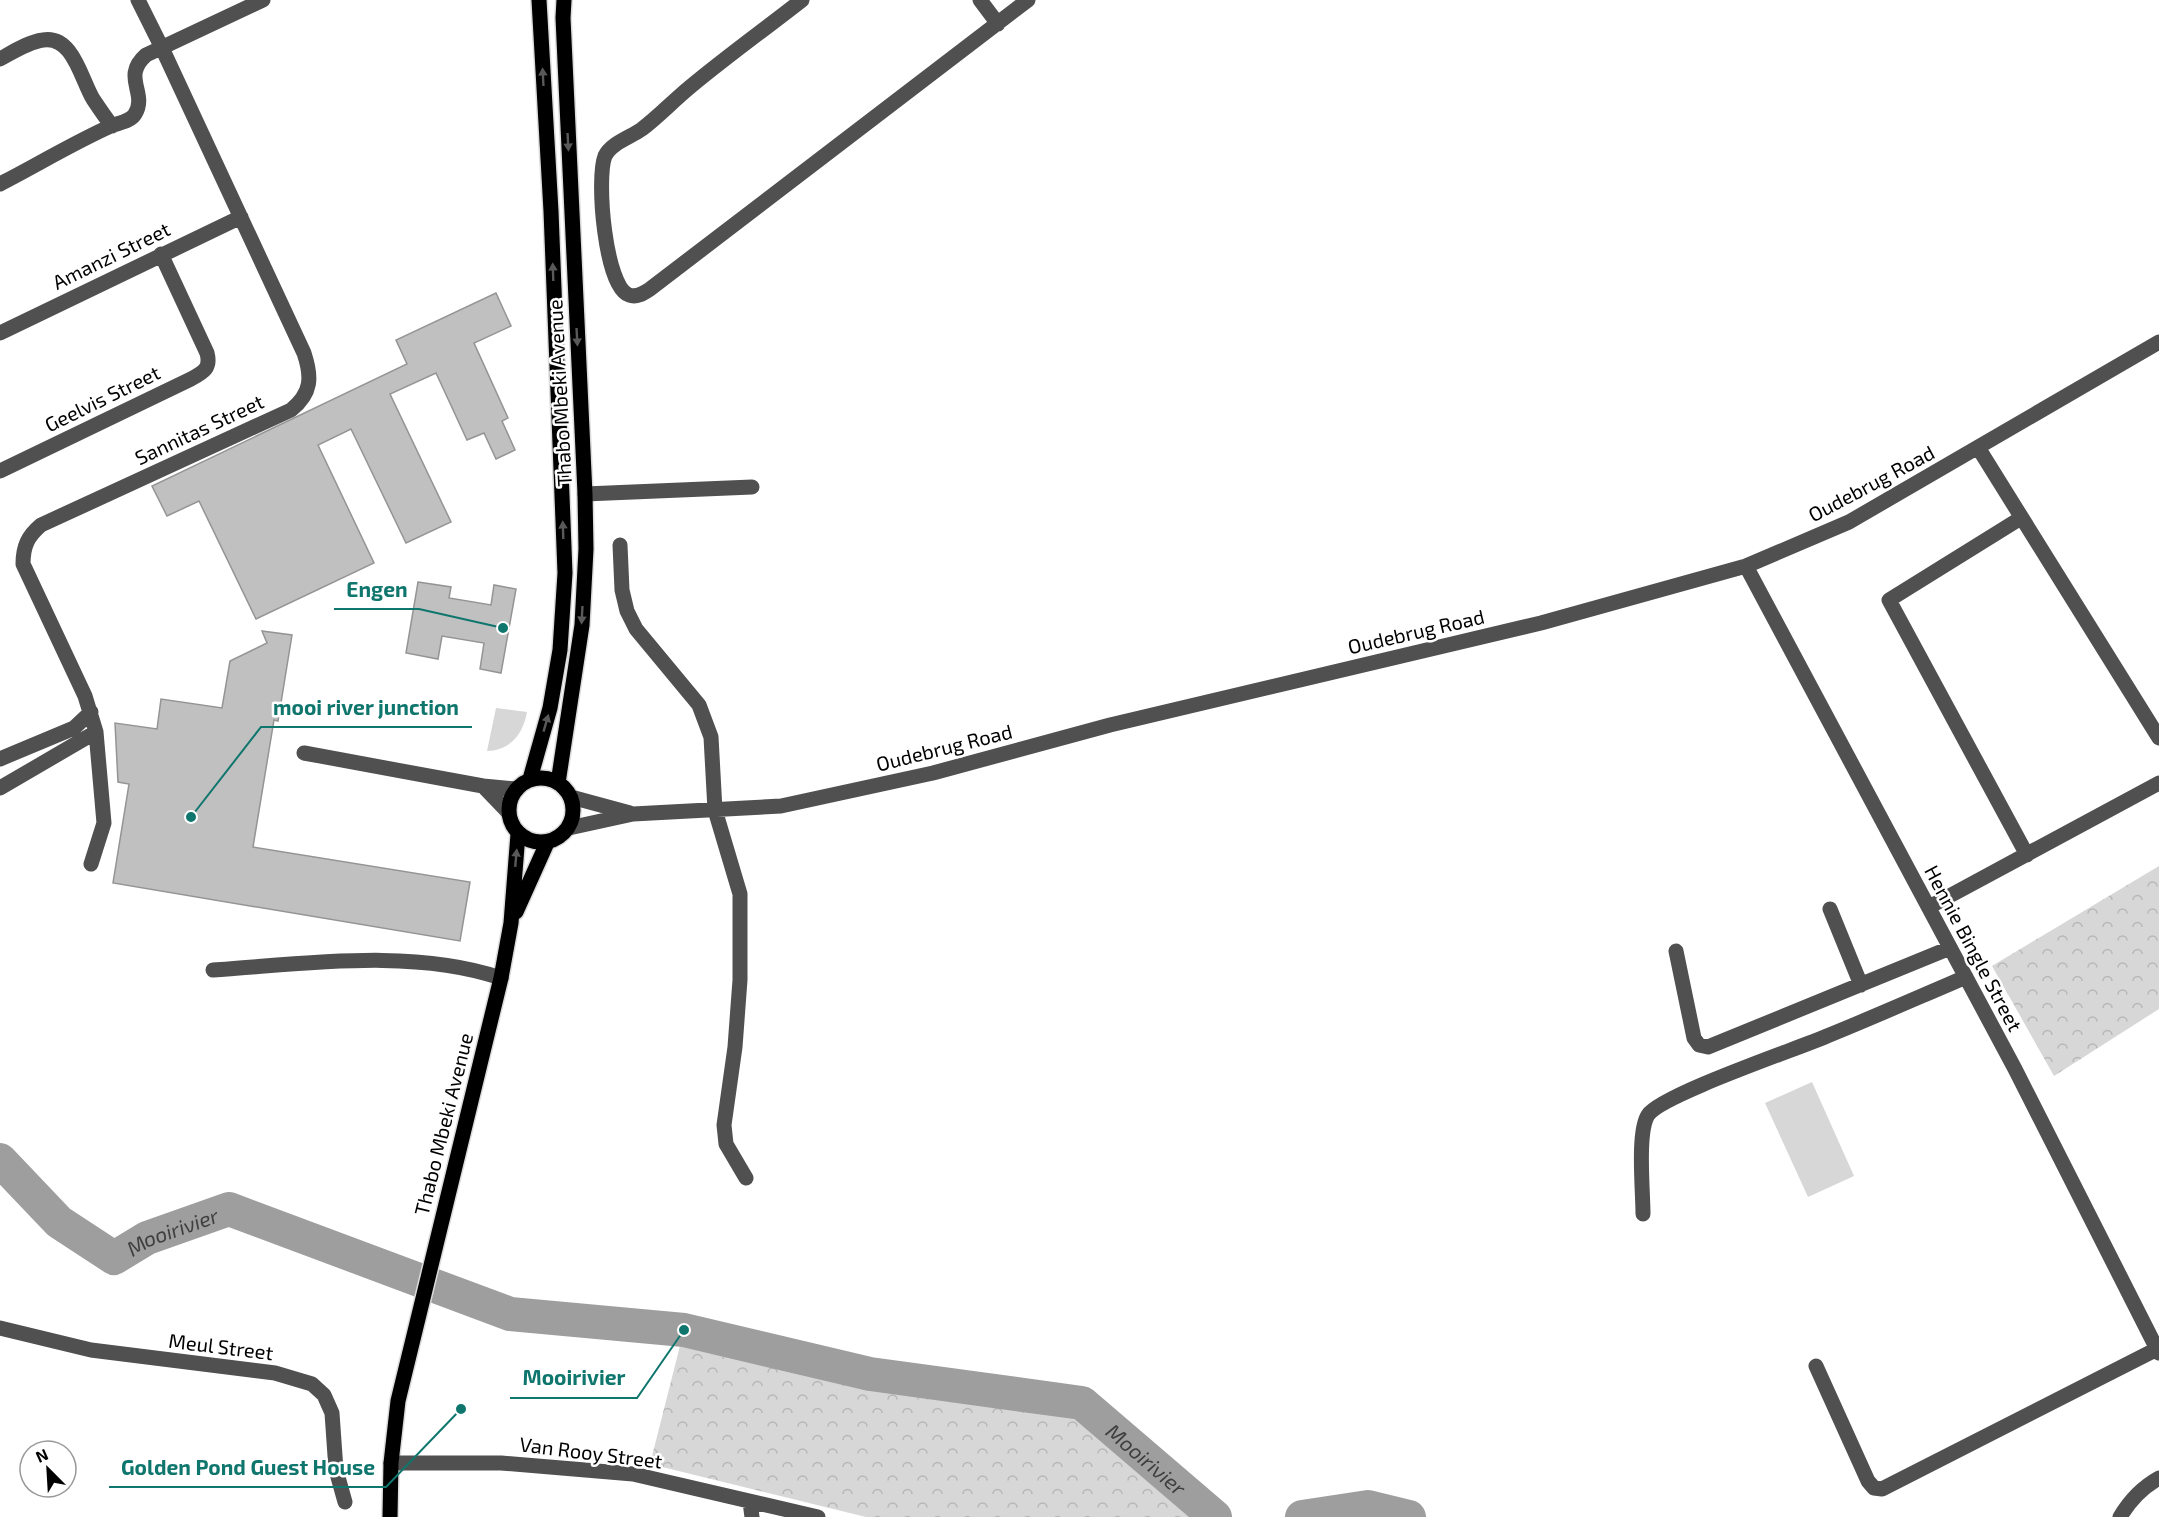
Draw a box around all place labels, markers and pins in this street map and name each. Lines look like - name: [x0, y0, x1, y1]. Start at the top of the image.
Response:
- callout: Engen: [334, 570, 419, 609]
- callout: mooi river junction: [261, 688, 472, 727]
- callout: Mooirivier: [510, 1359, 637, 1398]
- callout: Golden Pond Guest House: [109, 1448, 386, 1487]

